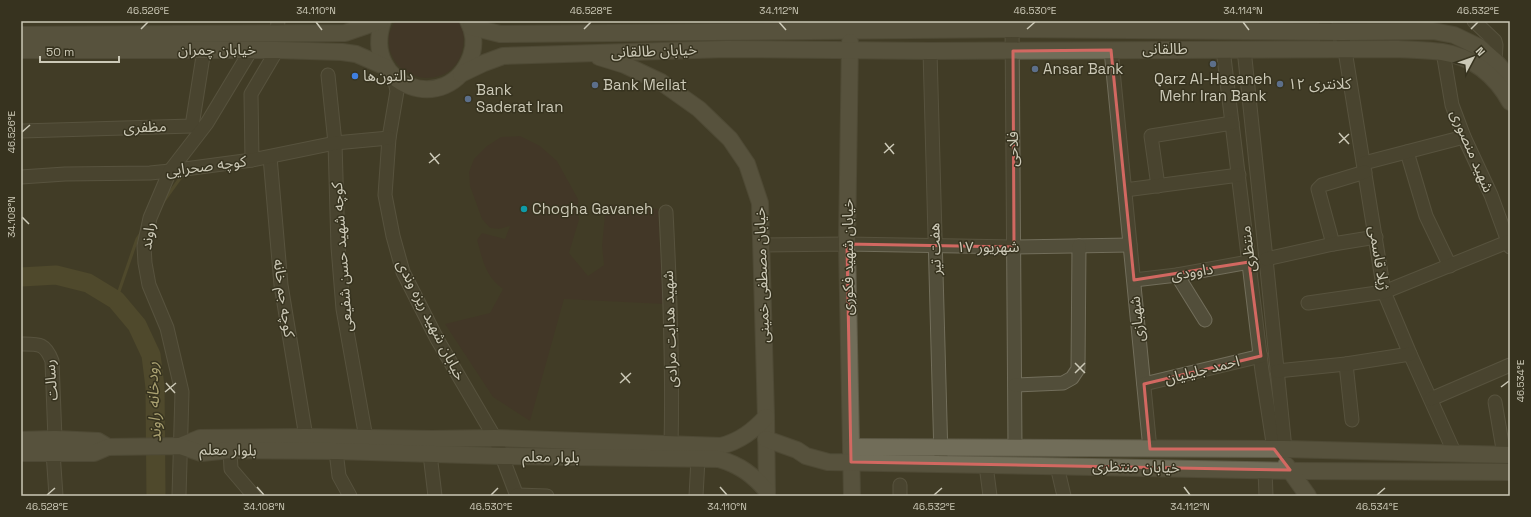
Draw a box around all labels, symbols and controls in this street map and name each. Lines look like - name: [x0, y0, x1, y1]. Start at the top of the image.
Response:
- text: 46.526°E: [127, 4, 170, 17]
- text: 34.110°N: [296, 4, 336, 17]
- text: 46.528°E: [570, 4, 613, 17]
- text: 34.112°N: [759, 4, 799, 17]
- text: 46.530°E: [1014, 4, 1057, 17]
- text: 34.114°N: [1223, 4, 1263, 17]
- text: 46.532°E: [1457, 4, 1500, 17]
- scale bar: [40, 38, 119, 64]
- north arrow: [1453, 38, 1493, 78]
- street label: خیابان طالقانی: [610, 39, 698, 62]
- street label: طالقانی: [1142, 39, 1188, 58]
- street label: خیابان چمران: [178, 40, 256, 60]
- text: 50 m: [46, 44, 74, 60]
- text: N: [1473, 44, 1488, 59]
- place label: Ansar Bank: [1043, 59, 1123, 78]
- marker: Qarz Al-Hasaneh Mehr Iran Bank: [1208, 59, 1218, 69]
- marker: Ansar Bank: [1030, 64, 1040, 74]
- place label: دالتون‌ها: [363, 66, 414, 85]
- place label: Qarz Al-Hasaneh Mehr Iran Bank: [1154, 69, 1272, 105]
- marker: دالتون‌ها: [350, 71, 360, 81]
- place label: کلانتری ۱۲: [1288, 74, 1352, 93]
- place label: Bank Mellat: [603, 75, 687, 94]
- marker: کلانتری ۱۲: [1275, 79, 1285, 89]
- place label: Bank Saderat Iran: [476, 80, 563, 116]
- marker: Bank Mellat: [590, 80, 600, 90]
- marker: Bank Saderat Iran: [463, 94, 473, 104]
- street label: شهید منصوری: [1447, 107, 1498, 195]
- text: 46.526°E: [5, 110, 18, 153]
- street label: مظفری: [123, 116, 167, 137]
- street label: فلاحی: [1003, 131, 1022, 167]
- street label: کوچه صحرایی: [165, 151, 248, 181]
- street label: کوچه شهید حسن شفیعی: [327, 181, 357, 333]
- text: 34.108°N: [5, 196, 18, 238]
- place label: Chogha Gavaneh: [532, 199, 653, 218]
- street label: خیابان شهید فکوری: [838, 199, 857, 315]
- marker: Chogha Gavaneh: [519, 204, 529, 214]
- street label: خیابان مصطفی خمینی: [750, 207, 773, 343]
- street label: راوند: [136, 221, 159, 251]
- street label: هفت تیر: [924, 223, 945, 276]
- street label: ژیلا قاسمی: [1365, 224, 1394, 291]
- street label: منتظری: [1235, 225, 1260, 273]
- street label: ۱۷ شهریور: [957, 237, 1020, 256]
- street label: خیابان شهید ریزه وندی: [393, 256, 470, 384]
- street label: کوچه جم خانه: [268, 258, 300, 339]
- street label: داوودی: [1169, 259, 1214, 284]
- street label: شهید هدایت مرادی: [658, 270, 681, 388]
- street label: شهبازی: [1125, 295, 1148, 343]
- street label: احمد جلیلیان: [1162, 351, 1241, 388]
- street label: رسالت: [39, 359, 62, 402]
- text: 46.534°E: [1514, 359, 1527, 402]
- water label: رودخانه راوند: [141, 361, 166, 443]
- street label: بلوار معلم: [199, 440, 257, 461]
- street label: بلوار معلم: [522, 447, 580, 468]
- street label: خیابان منتظری: [1092, 456, 1180, 477]
- text: 46.528°E: [26, 500, 69, 513]
- text: 34.108°N: [243, 500, 285, 513]
- text: 46.530°E: [470, 500, 513, 513]
- text: 34.110°N: [707, 500, 747, 513]
- text: 46.532°E: [913, 500, 956, 513]
- text: 34.112°N: [1170, 500, 1210, 513]
- text: 46.534°E: [1356, 500, 1399, 513]

